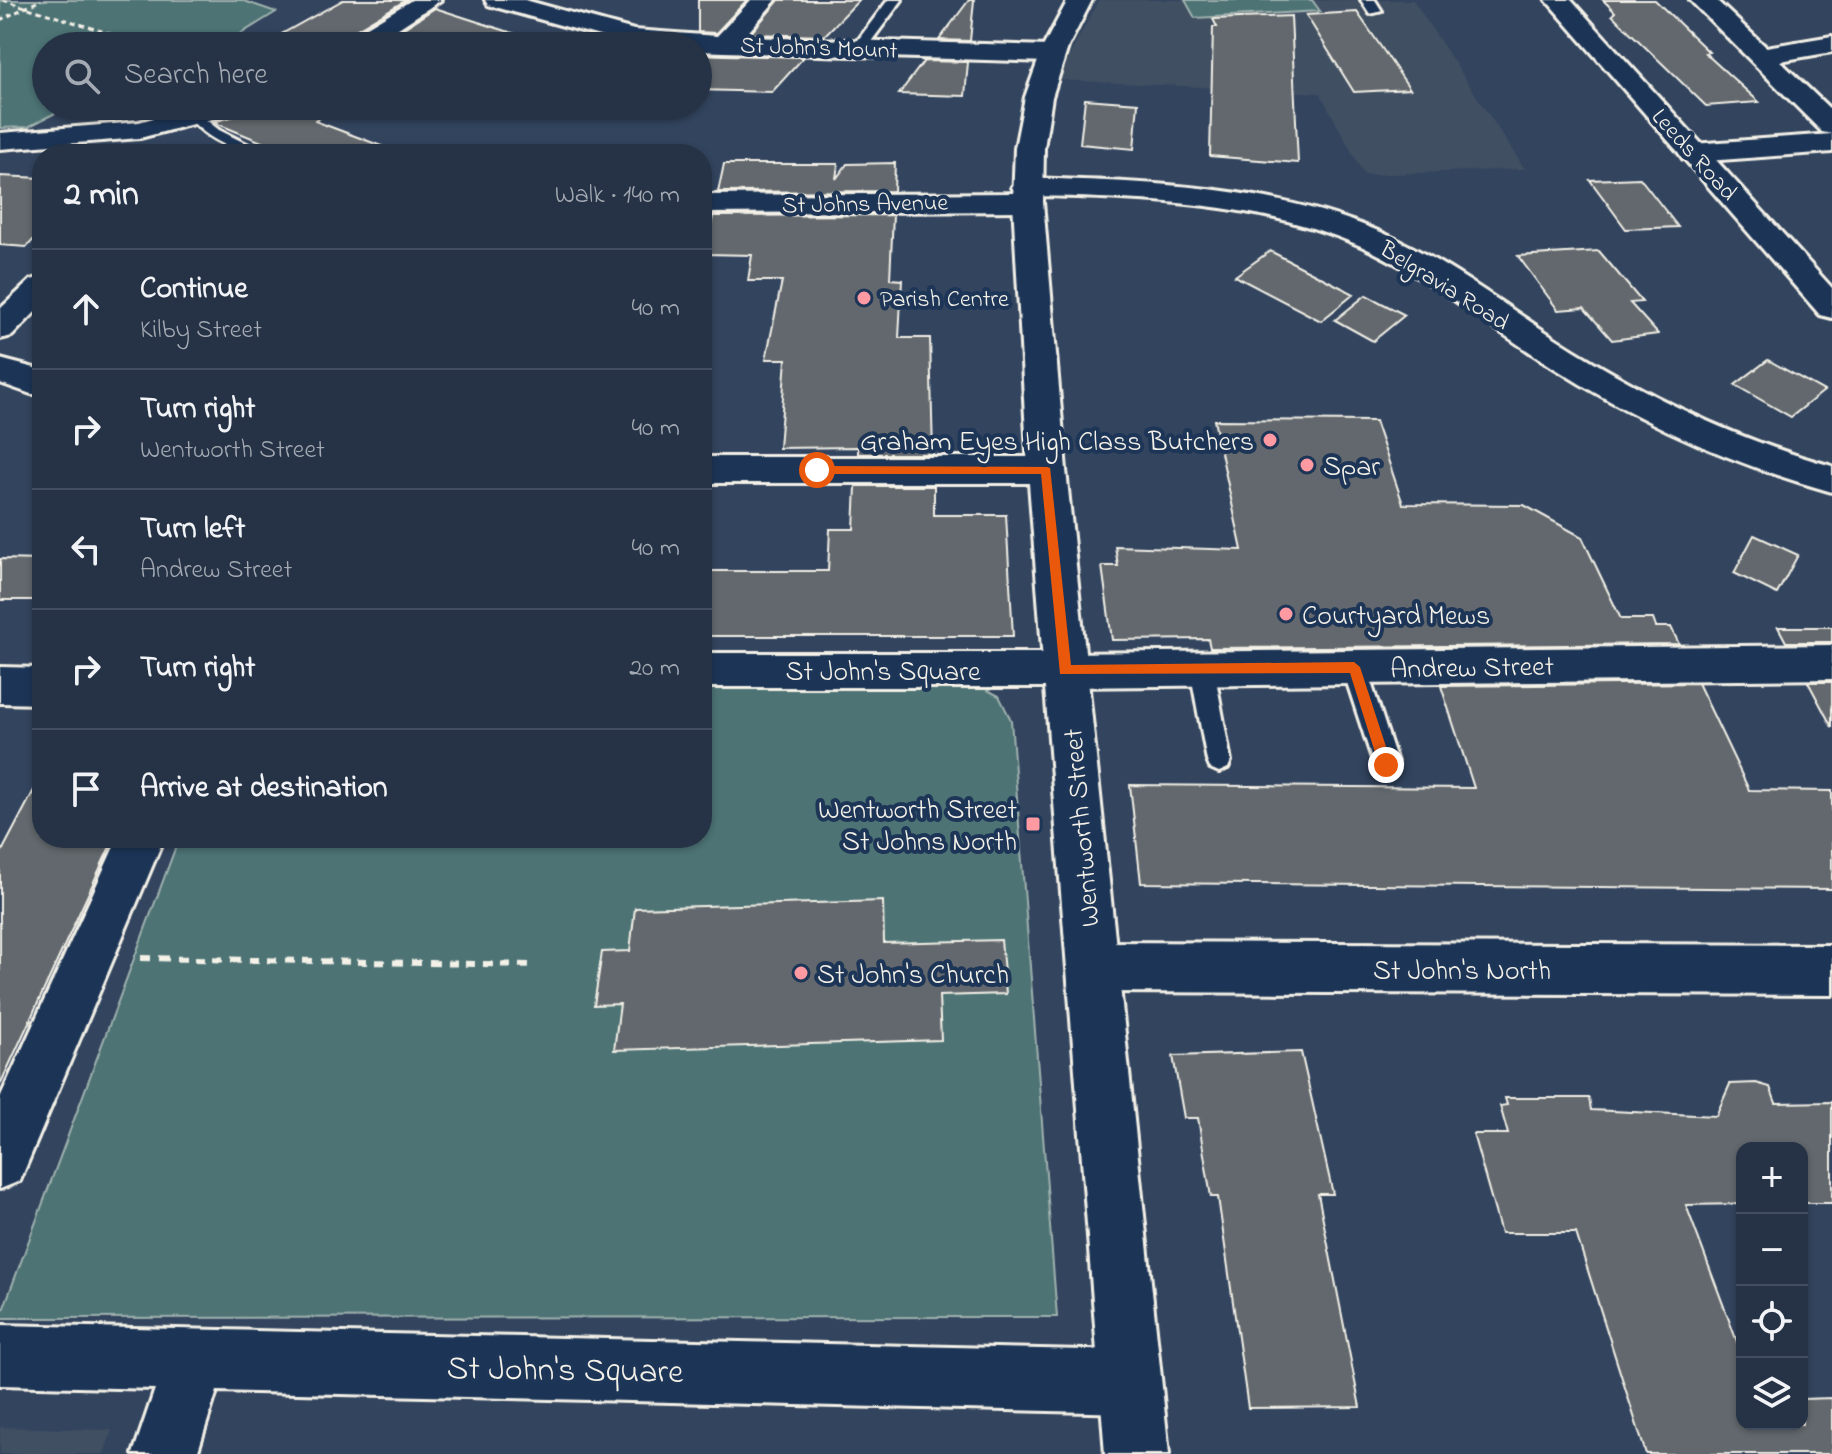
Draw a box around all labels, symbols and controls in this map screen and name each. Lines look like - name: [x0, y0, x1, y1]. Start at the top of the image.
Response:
- street label: St John's Mount: [740, 29, 898, 70]
- search box: [32, 32, 712, 120]
- icon: search: [60, 54, 104, 98]
- text: Search here: [124, 54, 268, 98]
- street label: Leeds Road: [1642, 101, 1745, 210]
- text: 2 min: [64, 171, 139, 221]
- text: Walk · 140 m: [555, 177, 680, 215]
- street label: St Johns Avenue: [782, 187, 949, 224]
- street label: Belgravia Road: [1371, 233, 1516, 341]
- text: Continue: [140, 268, 248, 312]
- place label: Parish Centre: [880, 283, 1009, 318]
- icon: ahead: [64, 287, 108, 331]
- marker: Parish Centre: [855, 289, 873, 307]
- text: 40 m: [631, 290, 680, 328]
- text: Kilby Street: [140, 312, 262, 350]
- text: Turn right: [140, 388, 255, 432]
- icon: right: [64, 407, 108, 451]
- text: 40 m: [631, 410, 680, 448]
- place label: Graham Eyes High Class Butchers: [860, 423, 1254, 464]
- marker: Graham Eyes High Class Butchers: [1261, 431, 1279, 449]
- text: Wentworth Street: [140, 432, 325, 470]
- place label: Spar: [1323, 448, 1380, 489]
- route start: [799, 452, 835, 488]
- marker: Spar: [1298, 456, 1316, 474]
- text: Turn left: [140, 508, 245, 552]
- icon: left: [64, 527, 108, 571]
- text: 40 m: [631, 530, 680, 568]
- text: Andrew Street: [140, 552, 292, 590]
- place label: Courtyard Mews: [1302, 597, 1490, 638]
- marker: Courtyard Mews: [1277, 605, 1295, 623]
- icon: right: [64, 647, 108, 691]
- text: Turn right: [140, 647, 255, 691]
- street label: Andrew Street: [1390, 648, 1554, 691]
- text: 20 m: [629, 650, 680, 688]
- street label: St John's Square: [786, 653, 981, 694]
- street label: Wentworth Street: [1054, 727, 1113, 929]
- route end: [1368, 747, 1404, 783]
- icon: arrive: [64, 767, 108, 811]
- text: Arrive at destination: [140, 767, 388, 811]
- place label: Wentworth Street St Johns North: [818, 791, 1017, 864]
- marker: Wentworth Street St Johns North: [1024, 815, 1042, 833]
- street label: St John's North: [1373, 952, 1551, 993]
- place label: St John's Church: [817, 956, 1009, 997]
- marker: St John's Church: [792, 964, 810, 982]
- map controls: [1736, 1142, 1808, 1430]
- button: +: [1736, 1142, 1808, 1214]
- button: −: [1736, 1214, 1808, 1286]
- button: locate: [1736, 1286, 1808, 1358]
- street label: St John's Square: [446, 1345, 684, 1399]
- button: layers: [1736, 1358, 1808, 1430]

